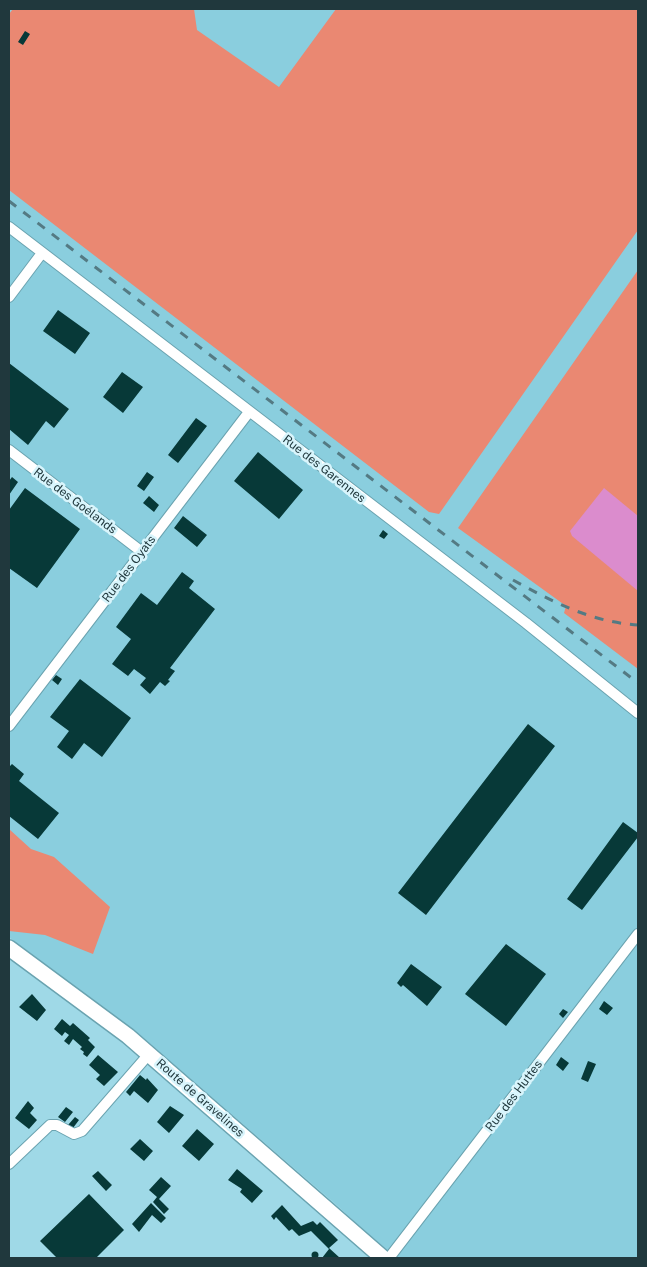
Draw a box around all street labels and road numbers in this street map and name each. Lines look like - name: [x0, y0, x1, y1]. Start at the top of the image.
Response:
- street label: Rue des Garennes: [280, 432, 368, 506]
- street label: Rue des Goélands: [31, 465, 119, 537]
- street label: Rue des Oyats: [99, 533, 159, 605]
- street label: Route de Gravelines: [153, 1056, 247, 1140]
- street label: Rue des Huttes: [483, 1058, 545, 1134]

